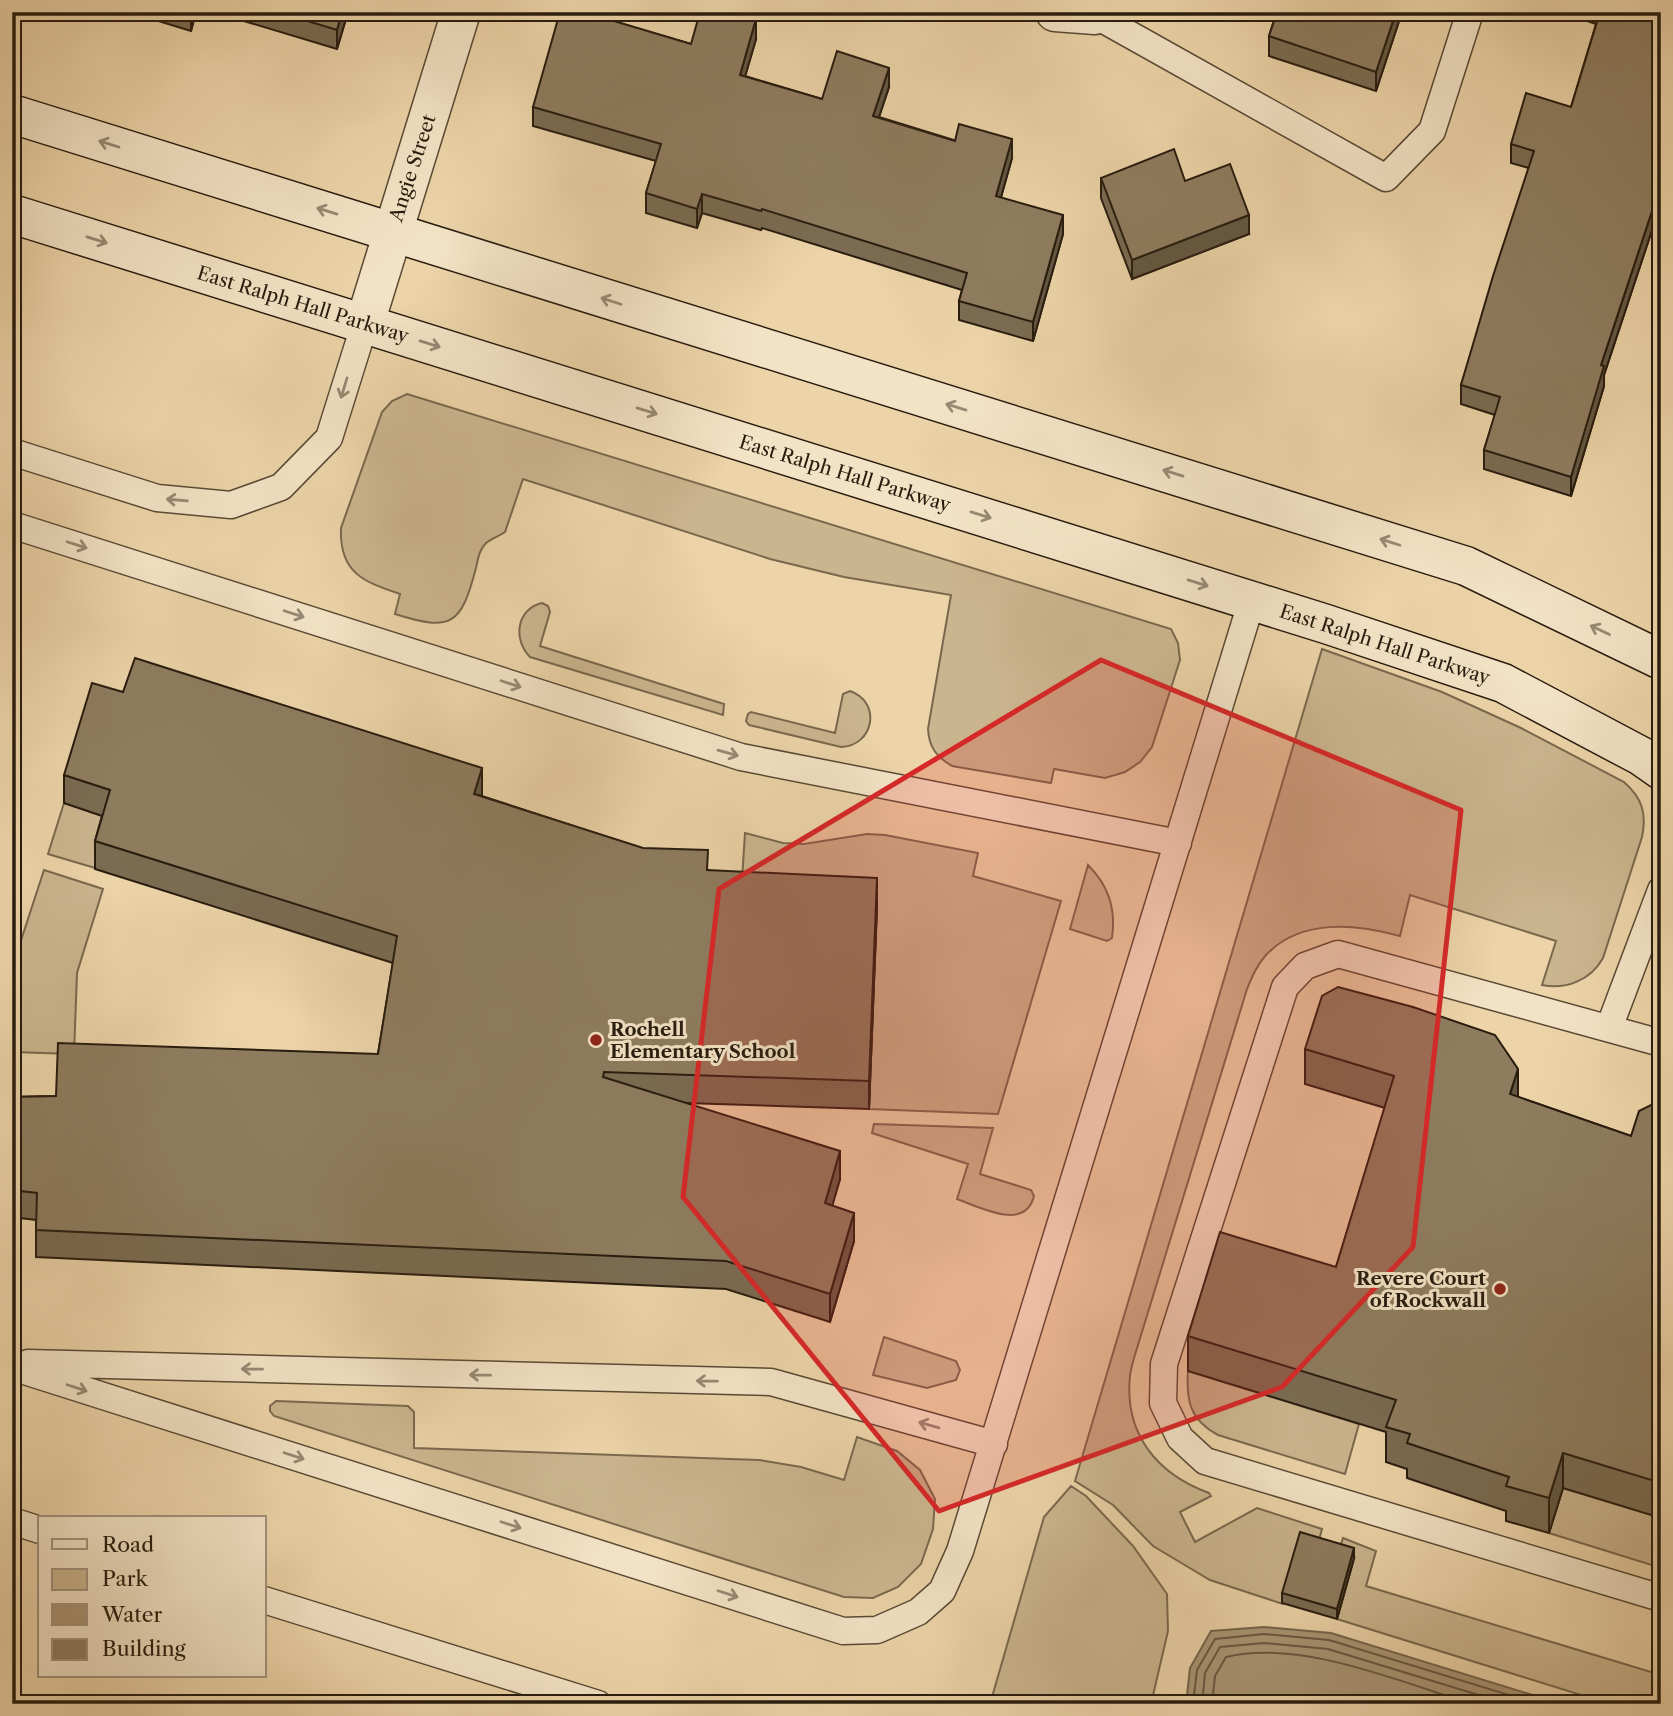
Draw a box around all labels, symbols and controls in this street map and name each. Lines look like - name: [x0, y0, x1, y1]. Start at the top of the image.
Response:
- street label: Angie Street: [384, 111, 441, 226]
- one-way arrow: [99, 137, 121, 149]
- one-way arrow: [316, 204, 338, 217]
- one-way arrow: [85, 235, 107, 248]
- street label: East Ralph Hall Parkway: [194, 261, 412, 348]
- one-way arrow: [600, 294, 622, 306]
- one-way arrow: [419, 338, 441, 351]
- one-way arrow: [337, 377, 350, 399]
- one-way arrow: [945, 399, 967, 412]
- one-way arrow: [636, 406, 658, 419]
- street label: East Ralph Hall Parkway: [736, 430, 954, 517]
- one-way arrow: [1163, 466, 1185, 479]
- one-way arrow: [167, 493, 189, 506]
- one-way arrow: [970, 510, 992, 523]
- one-way arrow: [1380, 534, 1402, 547]
- one-way arrow: [66, 540, 88, 553]
- one-way arrow: [1187, 578, 1209, 590]
- street label: East Ralph Hall Parkway: [1277, 600, 1493, 690]
- one-way arrow: [283, 609, 305, 622]
- one-way arrow: [1590, 623, 1611, 636]
- one-way arrow: [499, 678, 521, 691]
- one-way arrow: [716, 747, 738, 760]
- place label: Rochell Elementary School: [610, 1018, 796, 1063]
- marker: Rochell Elementary School: [588, 1032, 604, 1048]
- place label: Revere Court of Rockwall: [1356, 1267, 1486, 1312]
- marker: Revere Court of Rockwall: [1492, 1281, 1508, 1297]
- one-way arrow: [241, 1362, 264, 1376]
- one-way arrow: [468, 1368, 491, 1382]
- one-way arrow: [696, 1374, 719, 1387]
- one-way arrow: [66, 1382, 88, 1395]
- one-way arrow: [918, 1418, 940, 1431]
- one-way arrow: [283, 1451, 305, 1463]
- legend: [38, 1516, 266, 1678]
- one-way arrow: [500, 1519, 522, 1532]
- text: Road: [102, 1532, 154, 1557]
- text: Park: [102, 1566, 148, 1591]
- one-way arrow: [717, 1588, 739, 1601]
- text: Water: [101, 1602, 162, 1627]
- text: Building: [102, 1636, 187, 1661]

